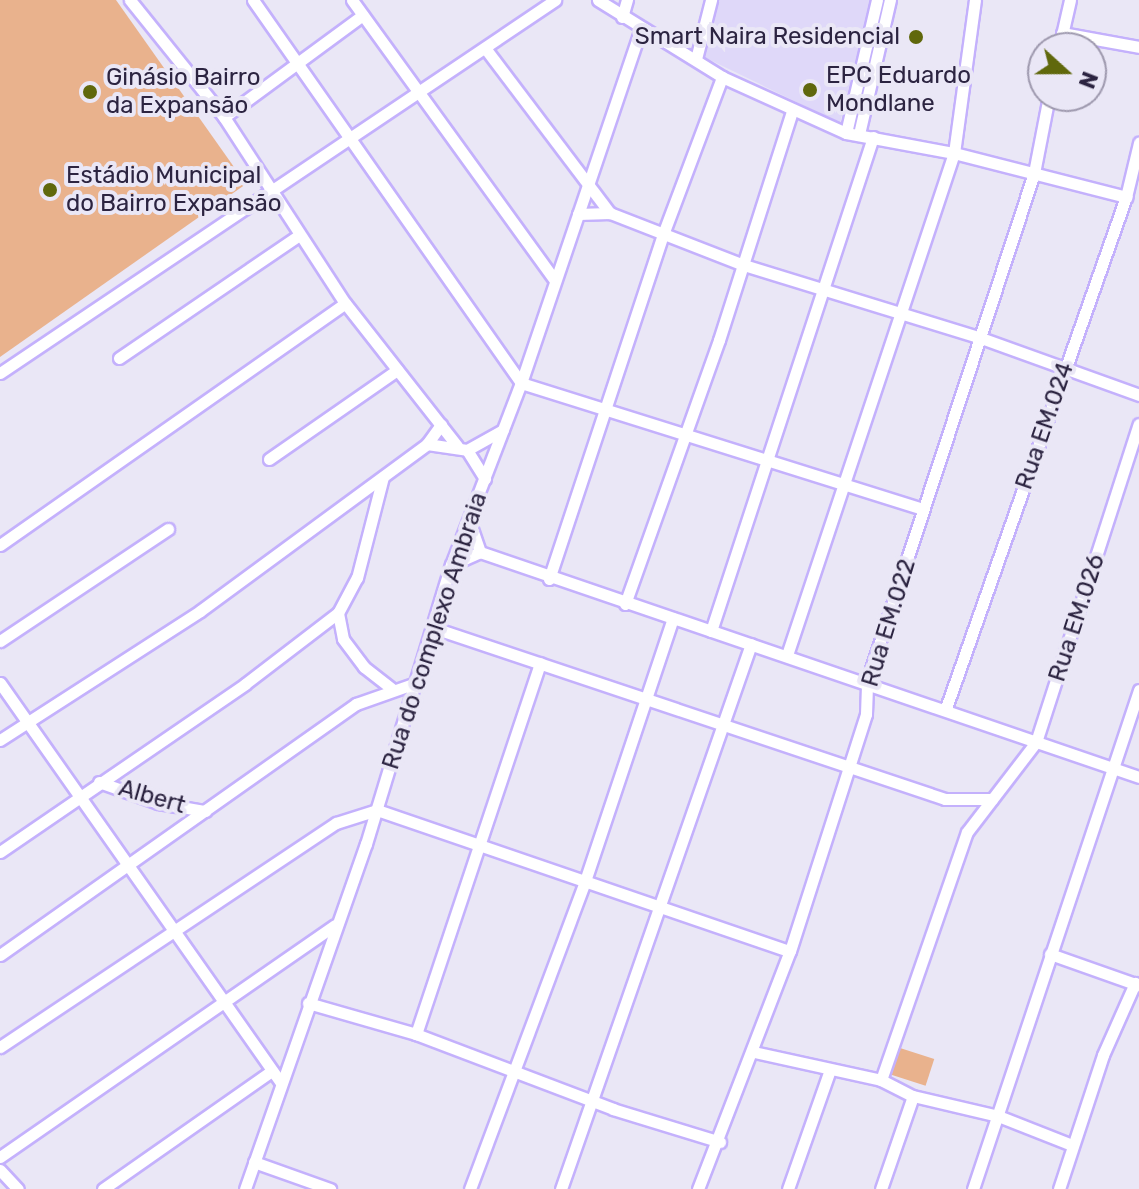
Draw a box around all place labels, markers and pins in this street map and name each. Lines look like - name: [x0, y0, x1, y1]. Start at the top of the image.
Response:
- place label: Smart Naira Residencial: [635, 23, 900, 51]
- marker: Smart Naira Residencial: [907, 28, 925, 46]
- place label: EPC Eduardo Mondlane: [826, 62, 971, 118]
- place label: Ginásio Bairro da Expansão: [106, 64, 261, 120]
- marker: EPC Eduardo Mondlane: [801, 81, 819, 99]
- marker: Ginásio Bairro da Expansão: [81, 83, 99, 101]
- place label: Estádio Municipal do Bairro Expansão: [66, 162, 282, 218]
- marker: Estádio Municipal do Bairro Expansão: [41, 181, 59, 199]

